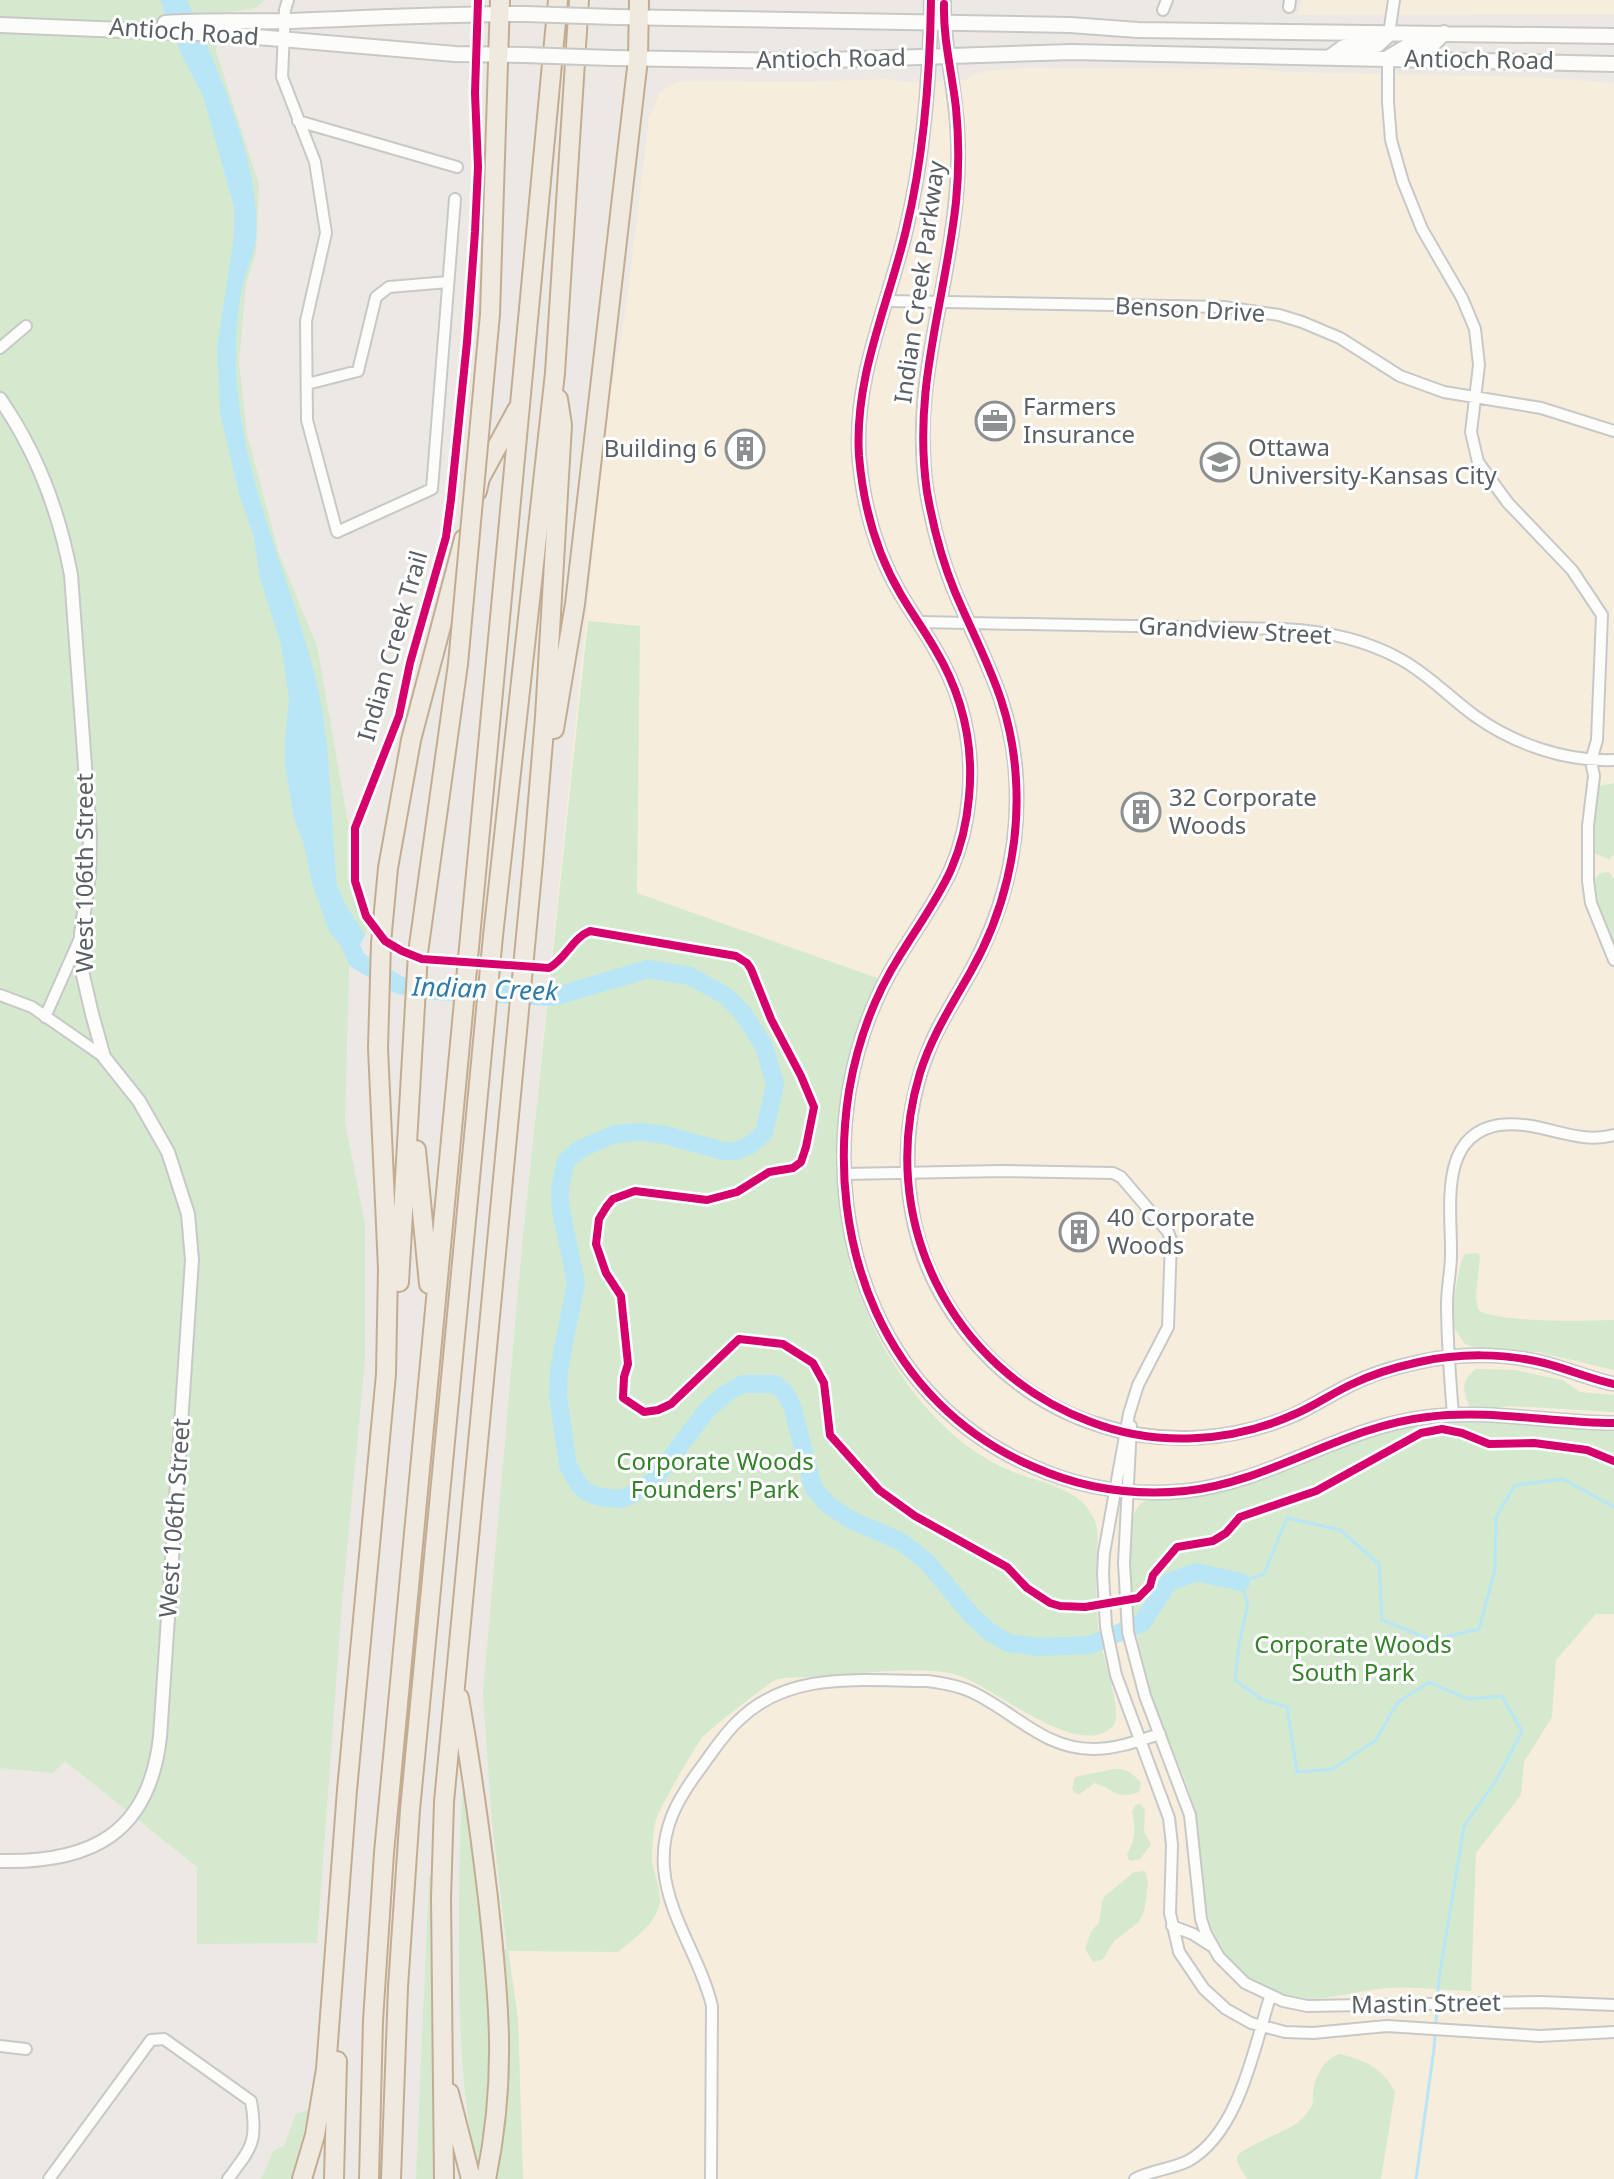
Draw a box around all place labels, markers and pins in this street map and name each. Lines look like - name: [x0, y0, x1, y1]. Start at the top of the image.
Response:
- place label: Farmers Insurance: [1023, 389, 1135, 450]
- office icon: Farmers Insurance: [974, 400, 1016, 442]
- building icon: Building 6: [724, 428, 766, 470]
- place label: Ottawa University-Kansas City: [1248, 430, 1497, 491]
- place label: Building 6: [604, 431, 717, 464]
- school or university icon: Ottawa University-Kansas City: [1199, 441, 1241, 483]
- place label: 32 Corporate Woods: [1169, 780, 1317, 841]
- building icon: 32 Corporate Woods: [1120, 791, 1162, 833]
- place label: 40 Corporate Woods: [1107, 1200, 1255, 1261]
- building icon: 40 Corporate Woods: [1058, 1211, 1100, 1253]

